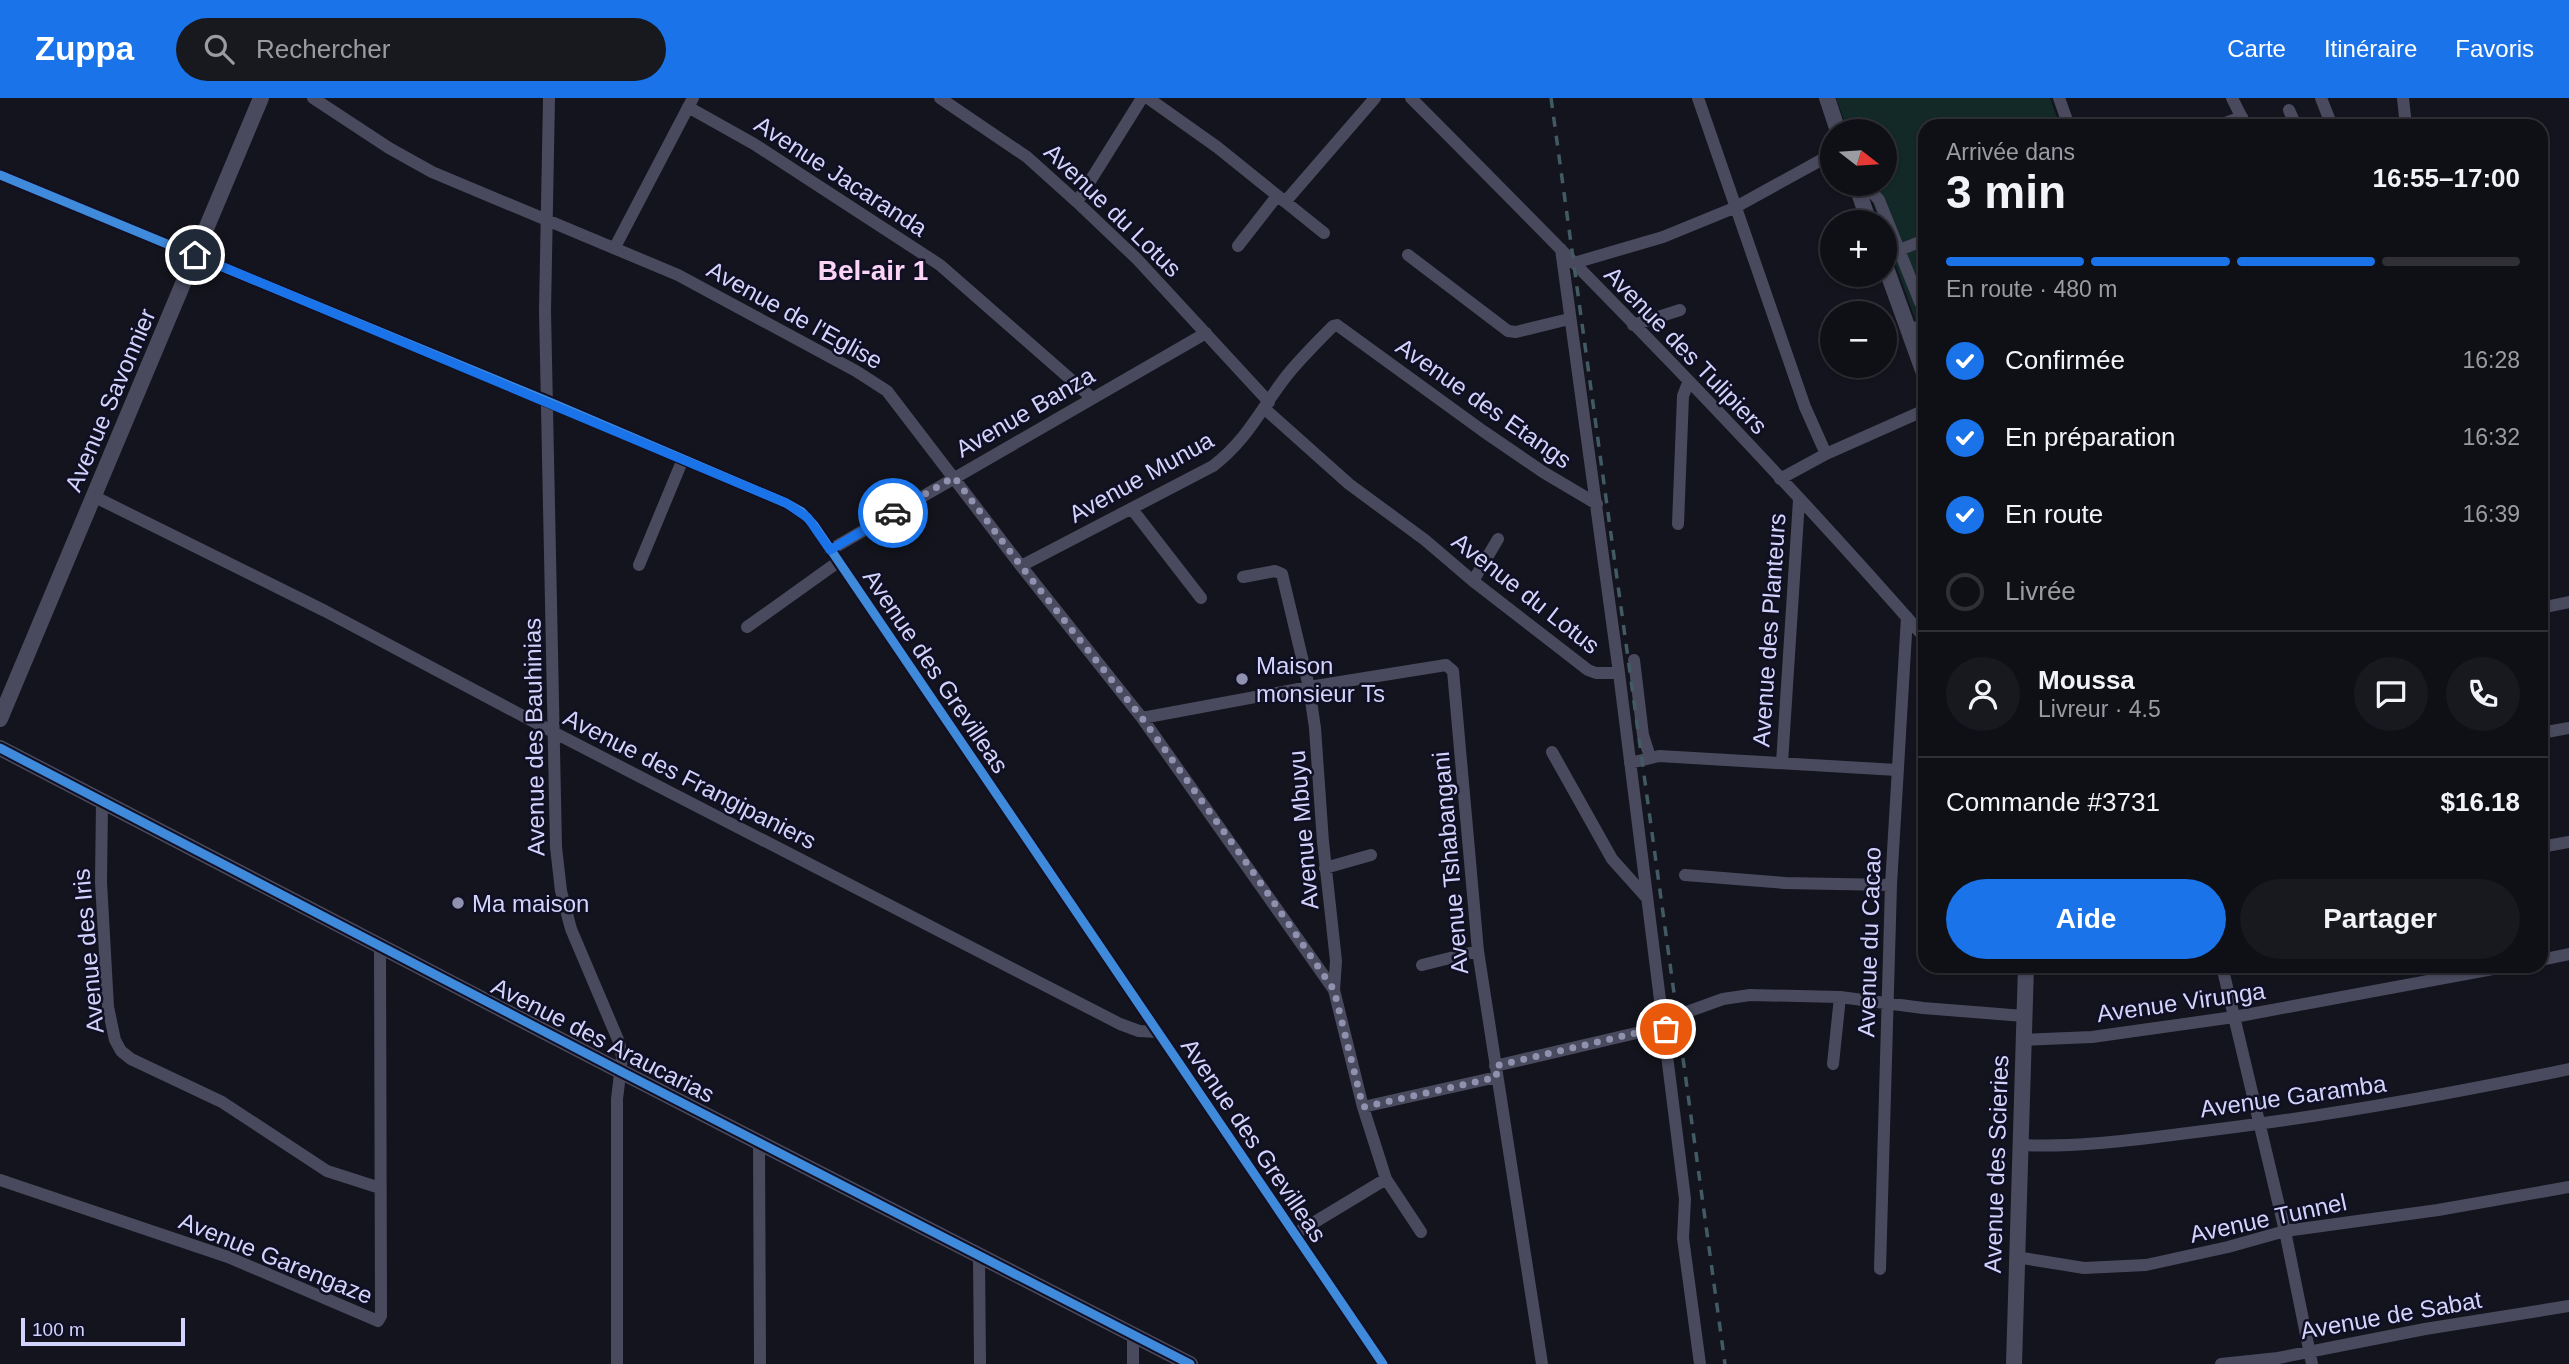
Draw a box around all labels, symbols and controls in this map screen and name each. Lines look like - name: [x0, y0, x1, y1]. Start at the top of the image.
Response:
- search box: [176, 18, 666, 81]
- text: Zuppa: [35, 30, 134, 67]
- icon: search: [200, 30, 238, 68]
- text: Rechercher: [256, 34, 390, 64]
- text: Carte: [2227, 35, 2286, 62]
- text: Itinéraire: [2324, 35, 2417, 62]
- text: Favoris: [2455, 35, 2534, 62]
- street label: Avenue Jacaranda: [750, 110, 933, 242]
- north arrow: [1820, 119, 1897, 196]
- map controls: [1820, 119, 1897, 378]
- street label: Avenue du Lotus: [1039, 138, 1187, 282]
- text: Arrivée dans: [1946, 139, 2075, 165]
- text: 16:55–17:00: [2373, 163, 2520, 193]
- text: 3 min: [1946, 166, 2066, 218]
- button: +: [1820, 210, 1897, 287]
- pin: [165, 225, 225, 285]
- icon: home: [176, 236, 214, 274]
- district label: Bel-air 1: [818, 255, 928, 286]
- street label: Avenue de l'Eglise: [703, 256, 887, 374]
- street label: Avenue des Tulipiers: [1599, 261, 1773, 439]
- text: En route · 480 m: [1946, 276, 2117, 302]
- button: −: [1820, 301, 1897, 378]
- street label: Avenue Savonnier: [59, 305, 161, 495]
- street label: Avenue des Etangs: [1391, 332, 1577, 474]
- icon: check: [1946, 342, 1984, 380]
- text: Confirmée: [2005, 345, 2125, 375]
- text: 16:28: [2462, 347, 2520, 373]
- street label: Avenue Banza: [951, 361, 1100, 463]
- icon: check: [1946, 419, 1984, 457]
- text: En préparation: [2005, 422, 2176, 452]
- text: 16:32: [2462, 424, 2520, 450]
- street label: Avenue Munua: [1064, 426, 1219, 528]
- courier: [858, 478, 928, 548]
- icon: car: [874, 494, 912, 532]
- icon: check: [1946, 496, 1984, 534]
- text: En route: [2005, 499, 2103, 529]
- text: 16:39: [2462, 501, 2520, 527]
- street label: Avenue des Planteurs: [1747, 512, 1791, 748]
- street label: Avenue du Lotus: [1447, 527, 1605, 659]
- street label: Avenue des Grevilleas: [858, 564, 1014, 778]
- text: Livrée: [2005, 576, 2076, 606]
- street label: Avenue des Bauhinias: [518, 618, 550, 856]
- place label: Maison monsieur Ts: [1256, 652, 1385, 707]
- button: person: [1946, 657, 2020, 731]
- button: chat: [2354, 657, 2428, 731]
- button: phone: [2446, 657, 2520, 731]
- text: Moussa: [2038, 665, 2135, 695]
- marker: Maison monsieur Ts: [1234, 671, 1250, 687]
- text: Livreur · 4.5: [2038, 696, 2161, 722]
- street label: Avenue des Frangipaniers: [559, 703, 821, 855]
- street label: Avenue Mbuyu: [1283, 749, 1323, 911]
- street label: Avenue Tshabangani: [1427, 751, 1473, 975]
- text: Commande #3731: [1946, 787, 2160, 817]
- text: $16.18: [2440, 787, 2520, 817]
- street label: Avenue du Cacao: [1852, 846, 1886, 1038]
- street label: Avenue des Iris: [67, 868, 109, 1034]
- button: Aide: [1946, 879, 2226, 959]
- button: Partager: [2240, 879, 2520, 959]
- place label: Ma maison: [472, 890, 589, 917]
- marker: Ma maison: [450, 895, 466, 911]
- street label: Avenue des Araucarias: [487, 972, 719, 1108]
- street label: Avenue Virunga: [2095, 977, 2268, 1027]
- pin: [1636, 999, 1696, 1059]
- icon: bag: [1647, 1010, 1685, 1048]
- street label: Avenue des Grevilleas: [1176, 1033, 1332, 1247]
- street label: Avenue des Scieries: [1979, 1054, 2013, 1274]
- street label: Avenue Garamba: [2198, 1069, 2388, 1122]
- street label: Avenue Tunnel: [2187, 1188, 2349, 1248]
- street label: Avenue Garengaze: [175, 1207, 377, 1309]
- street label: Avenue de Sabat: [2298, 1286, 2484, 1344]
- scale bar: [21, 1315, 186, 1347]
- text: 100 m: [32, 1319, 85, 1340]

